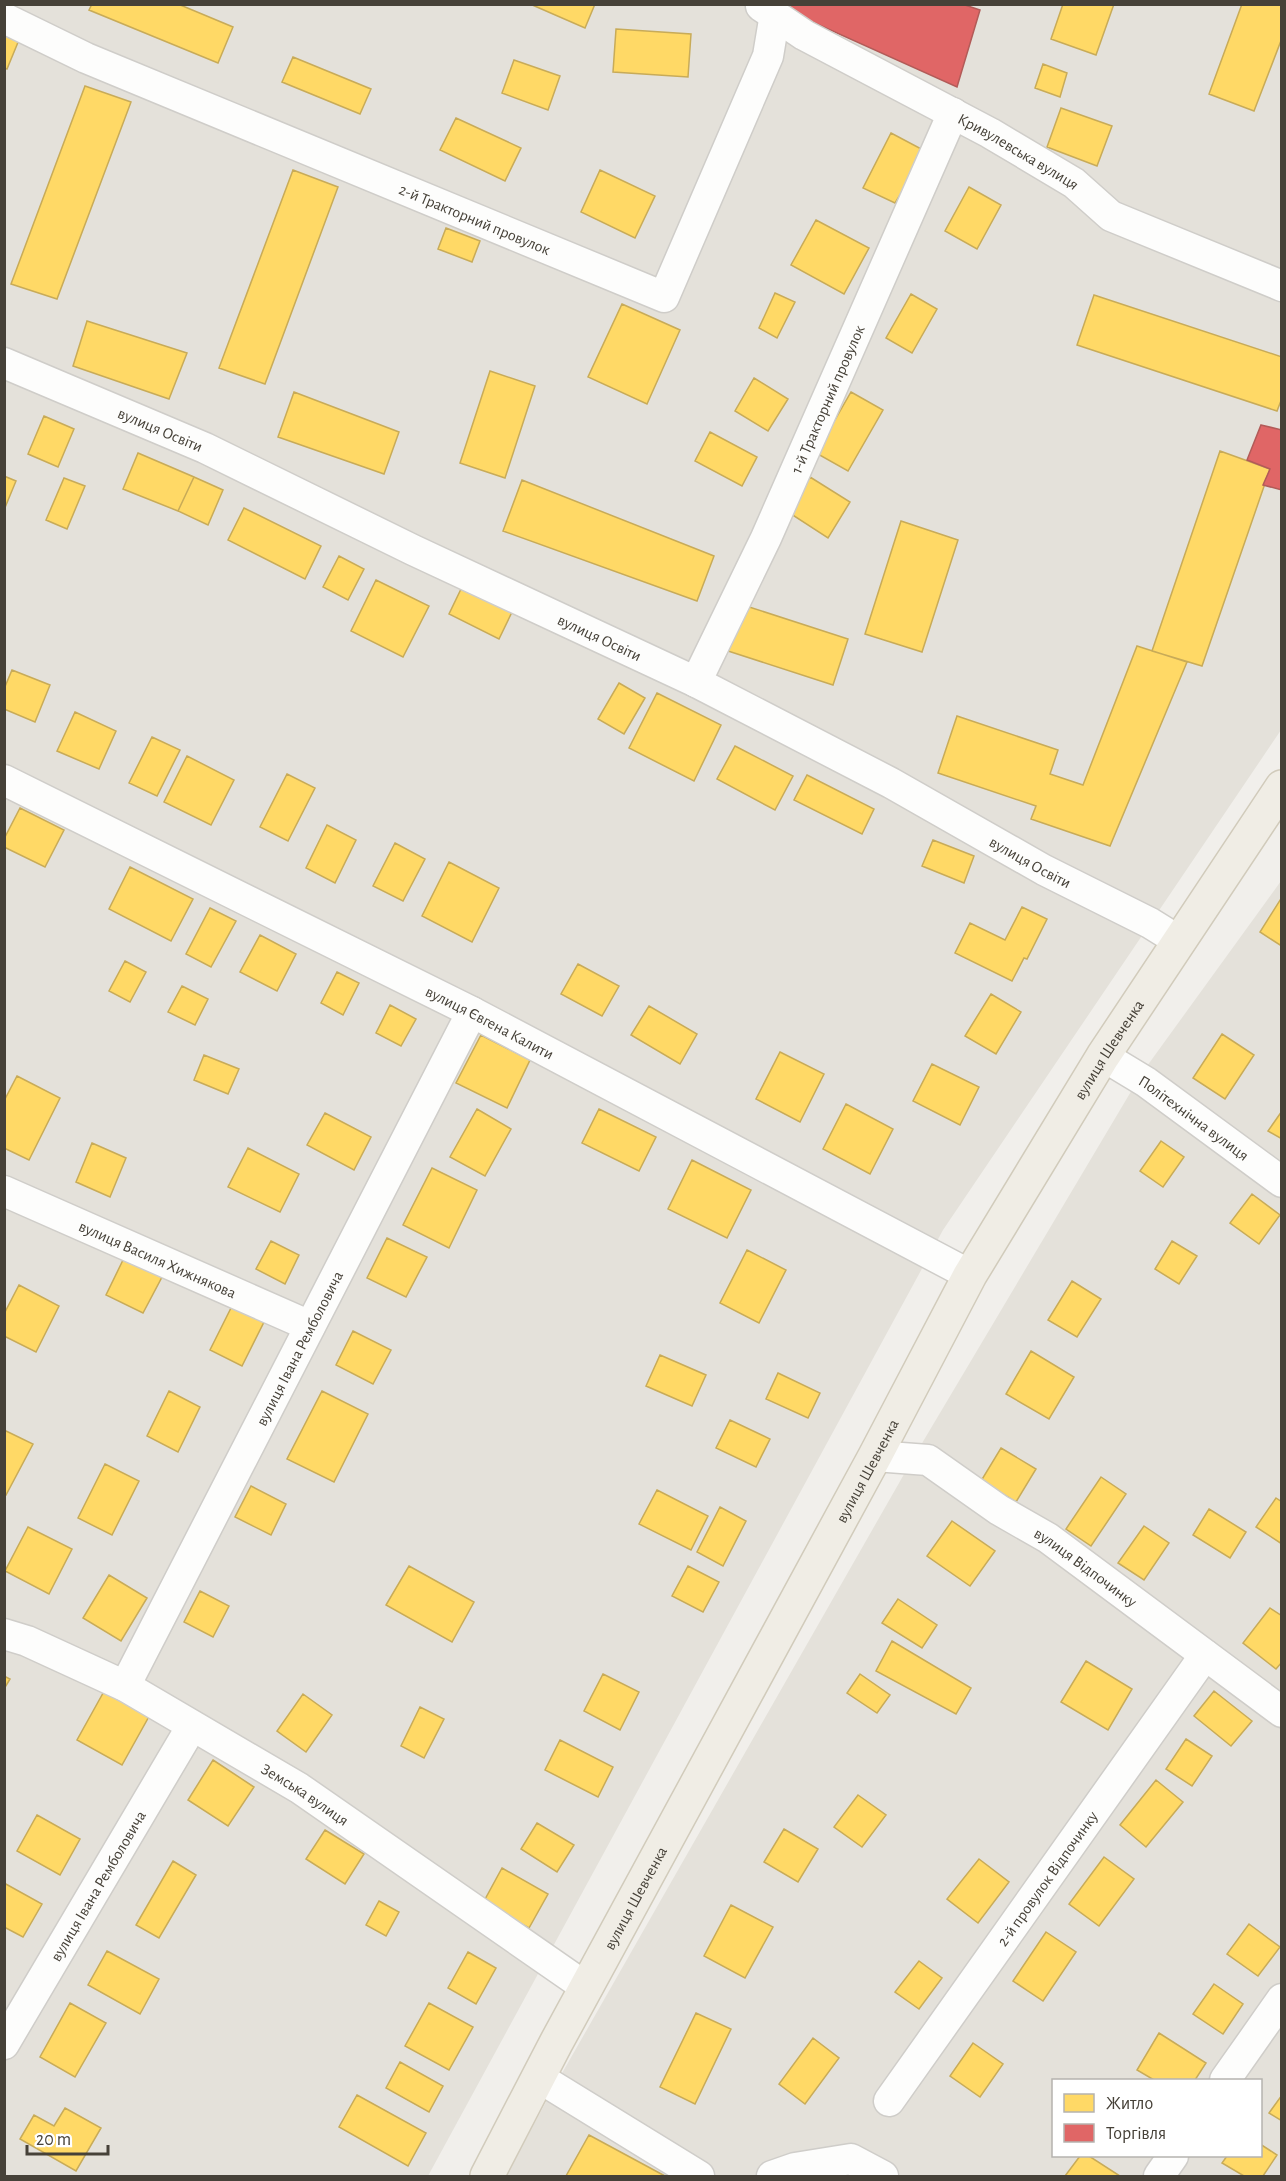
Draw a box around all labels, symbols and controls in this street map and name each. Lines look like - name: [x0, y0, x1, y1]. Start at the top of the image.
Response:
- street label: Кривулевська вулиця: [955, 111, 1082, 193]
- street label: 2-й Тракторний провулок: [396, 181, 553, 258]
- street label: 1-й Тракторний провулок: [788, 322, 868, 476]
- street label: вулиця Освіти: [115, 405, 205, 455]
- street label: вулиця Освіти: [555, 612, 644, 664]
- street label: вулиця Освіти: [987, 834, 1073, 891]
- street label: вулиця Євгена Калити: [423, 983, 556, 1063]
- street label: вулиця Шевченка: [1072, 997, 1147, 1103]
- street label: Політехнічна вулиця: [1136, 1073, 1252, 1164]
- street label: вулиця Василя Хижнякова: [76, 1218, 238, 1301]
- street label: вулиця Івана Ремболовича: [253, 1269, 346, 1429]
- street label: вулиця Шевченка: [833, 1417, 902, 1526]
- street label: вулиця Відпочинку: [1031, 1525, 1140, 1611]
- street label: Земська вулиця: [258, 1761, 351, 1829]
- street label: вулиця Івана Ремболовича: [48, 1808, 149, 1964]
- street label: 2-й провулок Відпочинку: [994, 1808, 1102, 1949]
- street label: вулиця Шевченка: [601, 1844, 670, 1953]
- legend: [1052, 2079, 1262, 2157]
- text: Житло: [1106, 2095, 1153, 2113]
- scale bar: [27, 2118, 108, 2156]
- text: Торгівля: [1106, 2125, 1166, 2143]
- text: 20 m: [36, 2131, 71, 2149]

